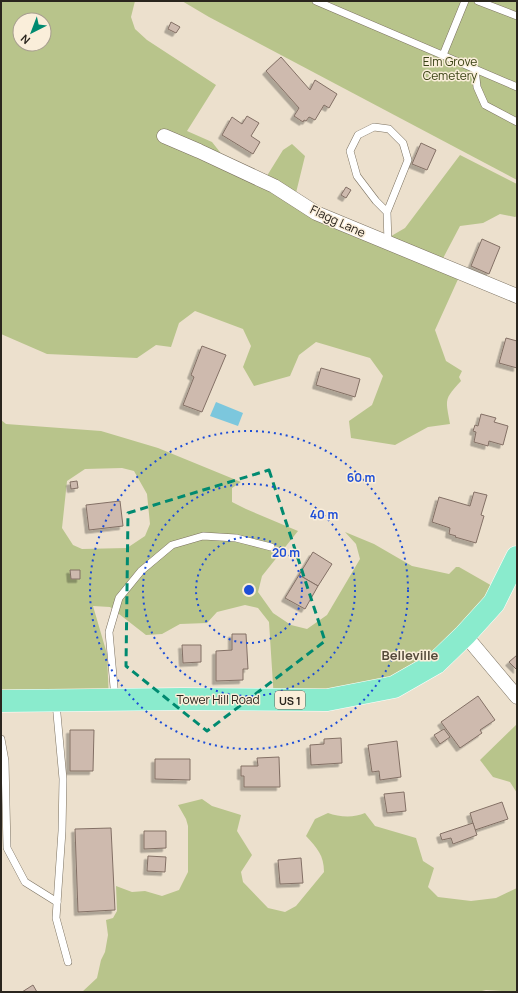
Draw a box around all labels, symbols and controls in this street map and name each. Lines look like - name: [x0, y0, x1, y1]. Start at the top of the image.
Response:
- north arrow: [12, 12, 52, 52]
- text: N: [17, 32, 33, 48]
- park label: Elm Grove Cemetery: [423, 53, 478, 84]
- street label: Flagg Lane: [308, 201, 368, 241]
- text: 60 m: [347, 469, 375, 486]
- text: 40 m: [310, 506, 338, 523]
- text: 20 m: [272, 544, 300, 561]
- centre of rings: [242, 583, 256, 597]
- district label: Belleville: [382, 646, 439, 664]
- street label: Tower Hill Road: [176, 691, 260, 708]
- road number: US 1: [275, 691, 305, 709]

